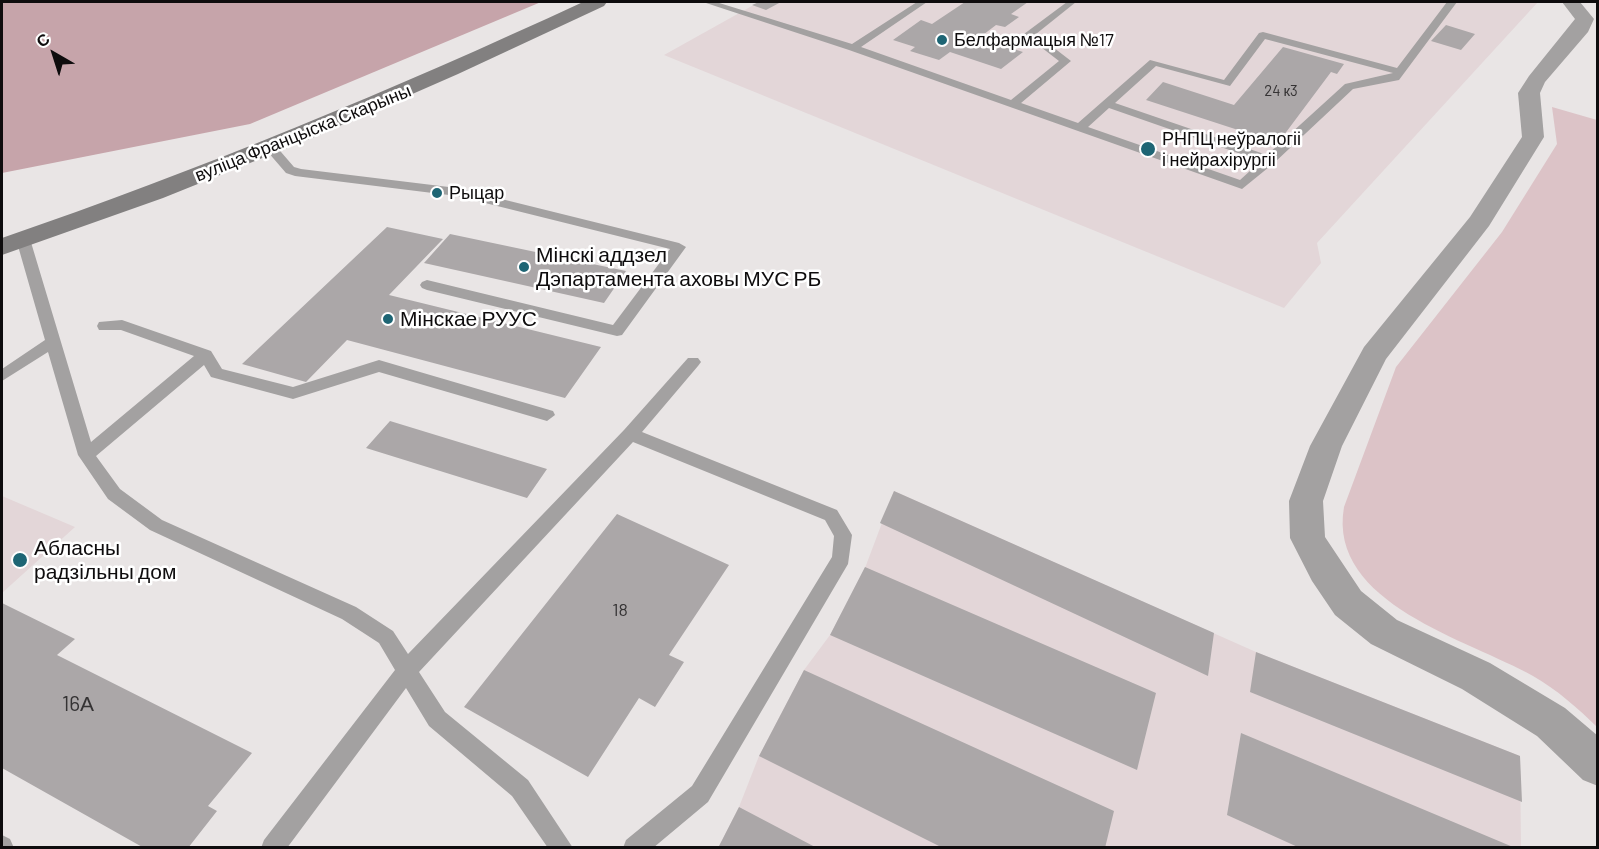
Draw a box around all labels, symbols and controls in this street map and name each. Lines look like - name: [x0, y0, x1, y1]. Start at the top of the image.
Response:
- north arrow: [24, 24, 84, 84]
- text: С: [32, 29, 53, 51]
- place label: Белфармацыя №17: [954, 29, 1114, 51]
- marker: Белфармацыя №17: [935, 33, 949, 47]
- street label: вуліца Францыска Скарыны: [192, 80, 414, 186]
- house number: 24 к3: [1264, 82, 1298, 100]
- place label: РНПЦ неўралогіі і нейрахірургіі: [1162, 128, 1301, 170]
- marker: РНПЦ неўралогіі і нейрахірургіі: [1139, 140, 1157, 158]
- place label: Рыцар: [449, 182, 504, 204]
- marker: Рыцар: [430, 186, 444, 200]
- place label: Мінскі аддзел Дэпартамента аховы МУС РБ: [536, 242, 821, 292]
- marker: Мінскі аддзел Дэпартамента аховы МУС РБ: [517, 260, 531, 274]
- place label: Мінскае РУУС: [400, 306, 537, 332]
- marker: Мінскае РУУС: [381, 312, 395, 326]
- place label: Абласны радзільны дом: [34, 535, 176, 585]
- marker: Абласны радзільны дом: [11, 551, 29, 569]
- house number: 18: [612, 599, 628, 621]
- house number: 16А: [62, 691, 94, 717]

